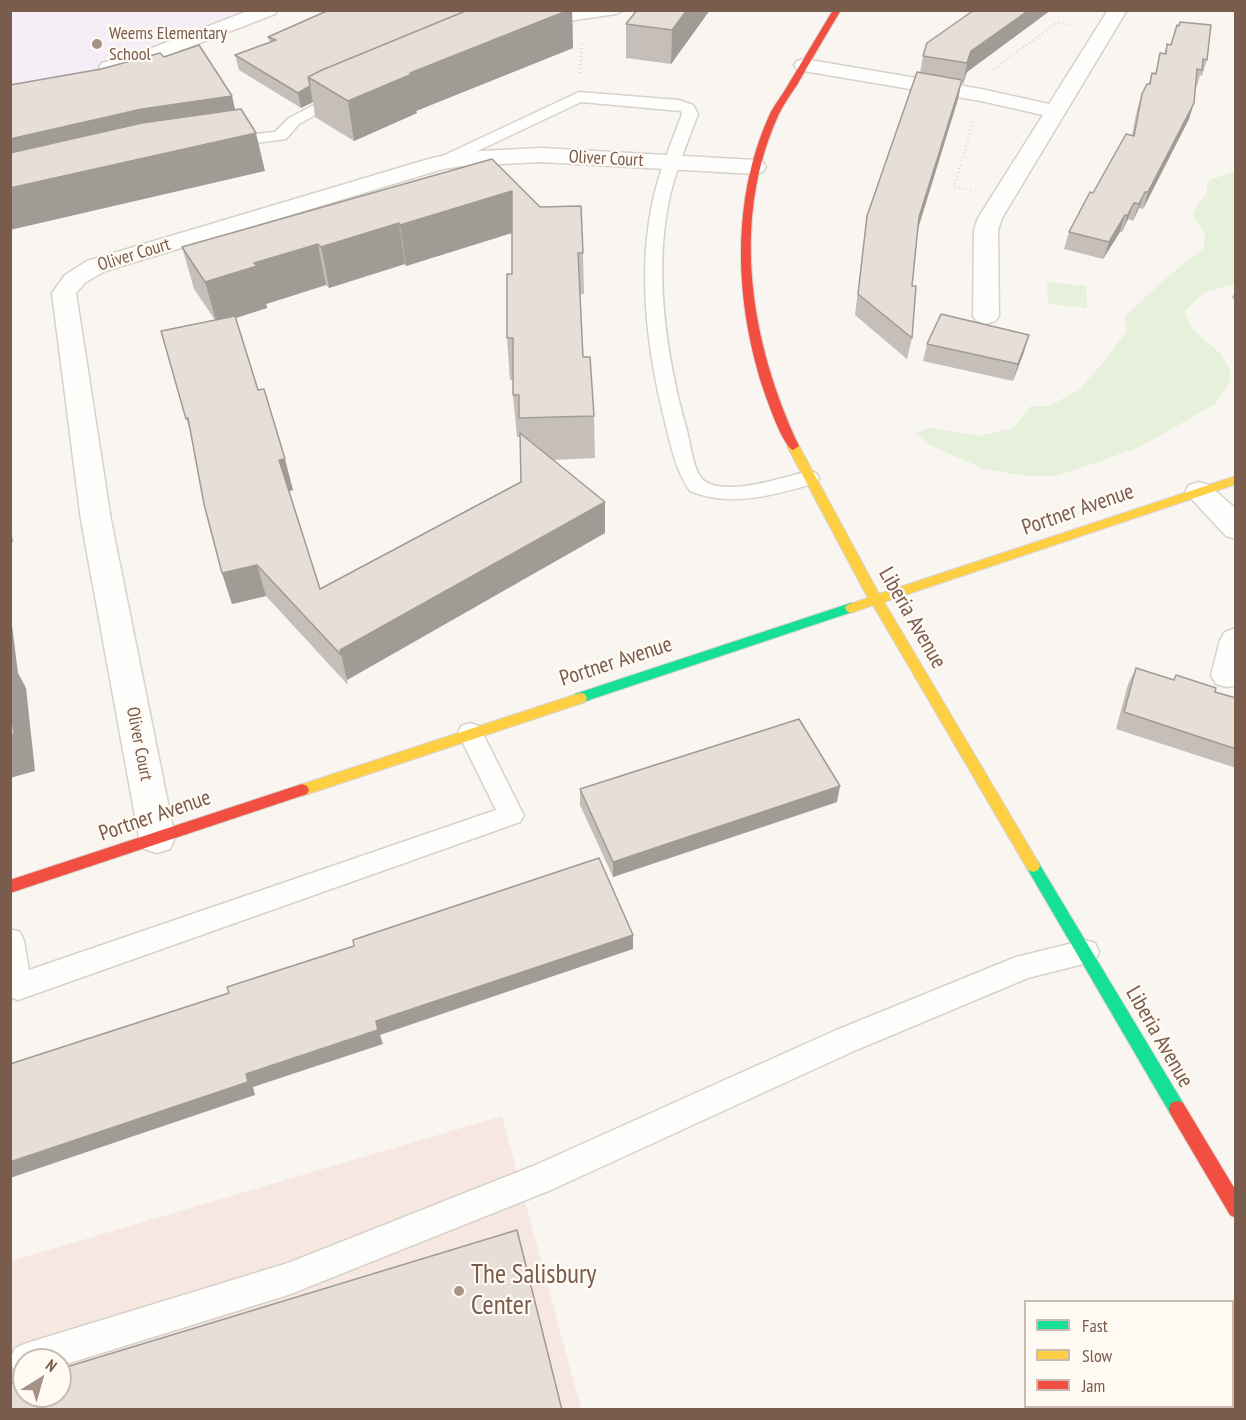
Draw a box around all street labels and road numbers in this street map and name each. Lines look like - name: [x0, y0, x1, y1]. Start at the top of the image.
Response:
- street label: Oliver Court: [568, 146, 644, 172]
- street label: Oliver Court: [95, 234, 173, 276]
- street label: Portner Avenue: [1019, 479, 1137, 541]
- street label: Liberia Avenue: [872, 563, 952, 673]
- street label: Portner Avenue: [557, 631, 675, 693]
- street label: Oliver Court: [121, 705, 157, 783]
- street label: Portner Avenue: [96, 785, 214, 847]
- street label: Liberia Avenue: [1119, 982, 1199, 1092]

